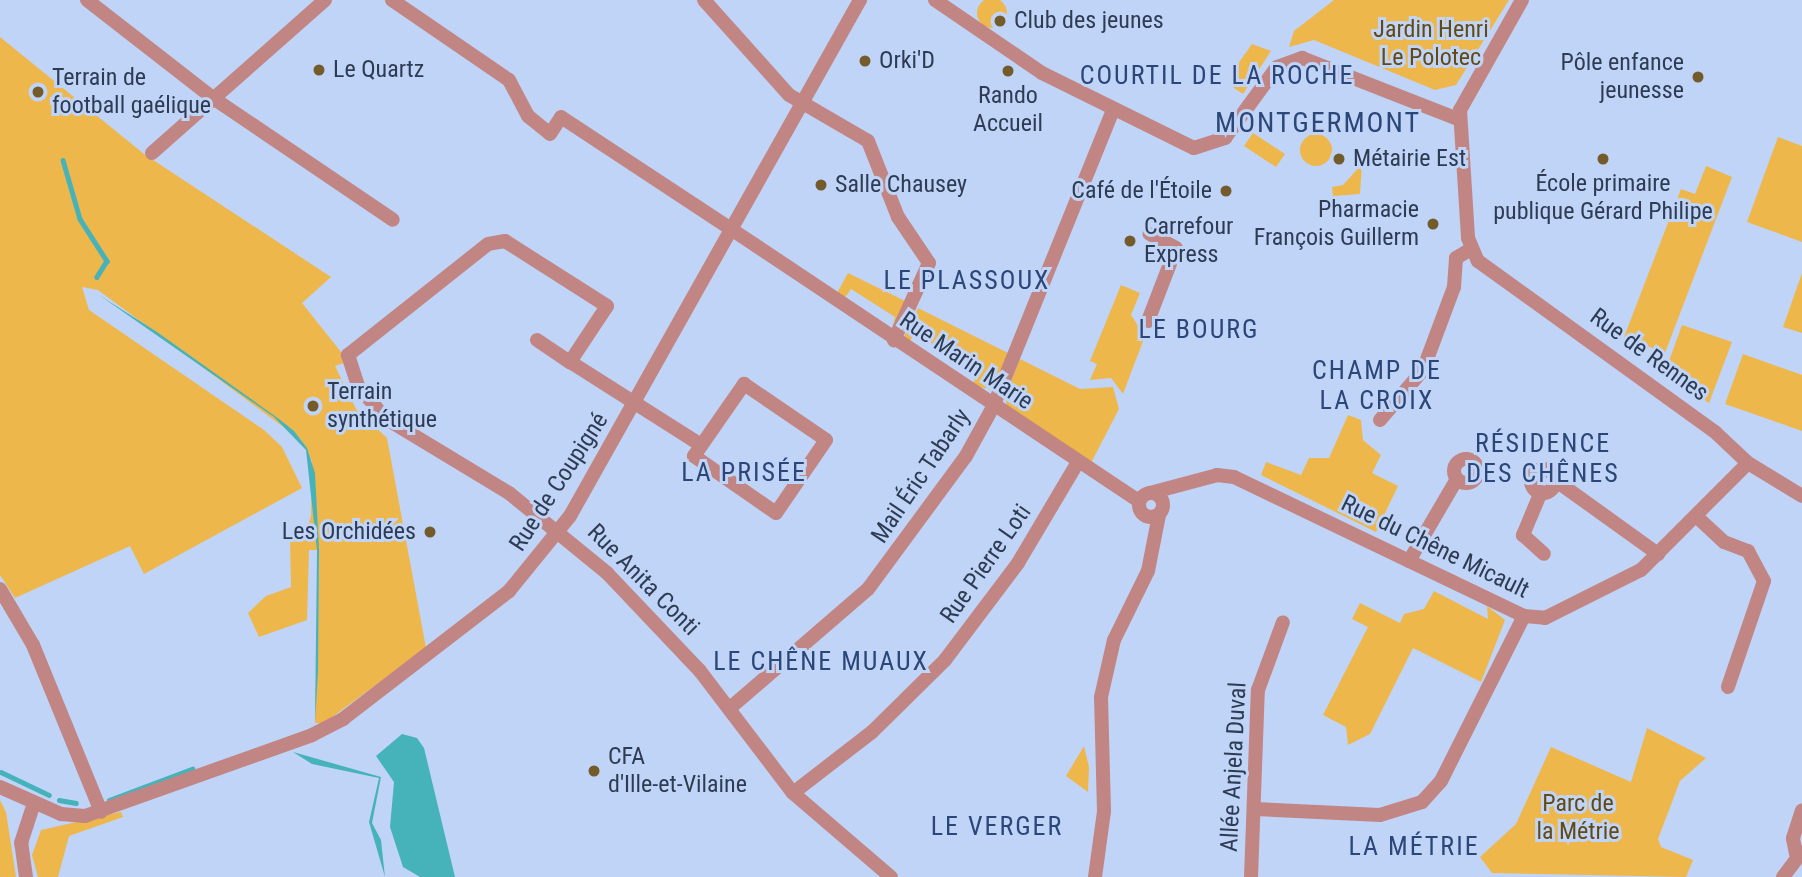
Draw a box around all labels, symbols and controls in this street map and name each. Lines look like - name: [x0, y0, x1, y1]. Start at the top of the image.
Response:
- place label: Club des jeunes: [1014, 7, 1164, 35]
- marker: Club des jeunes: [992, 13, 1008, 29]
- park label: Jardin Henri Le Polotec: [1373, 16, 1489, 72]
- place label: Orki'D: [879, 47, 935, 75]
- place label: Pôle enfance jeunesse: [1561, 49, 1684, 105]
- marker: Orki'D: [857, 53, 873, 69]
- place label: Le Quartz: [333, 56, 424, 84]
- district label: COURTIL DE LA ROCHE: [1082, 60, 1352, 92]
- marker: Le Quartz: [311, 62, 327, 78]
- marker: Rando Accueil: [1000, 63, 1016, 79]
- place label: Terrain de football gaélique: [52, 64, 211, 120]
- marker: Pôle enfance jeunesse: [1690, 69, 1706, 85]
- place label: Rando Accueil: [973, 82, 1043, 138]
- marker: Terrain de football gaélique: [30, 84, 46, 100]
- district label: MONTGERMONT: [1216, 106, 1420, 140]
- place label: Métairie Est: [1353, 145, 1466, 173]
- marker: Métairie Est: [1331, 151, 1347, 167]
- marker: École primaire publique Gérard Philipe: [1595, 151, 1611, 167]
- place label: École primaire publique Gérard Philipe: [1493, 170, 1713, 226]
- place label: Salle Chausey: [835, 171, 967, 199]
- marker: Salle Chausey: [813, 177, 829, 193]
- place label: Café de l'Étoile: [1071, 177, 1212, 205]
- marker: Café de l'Étoile: [1218, 183, 1234, 199]
- place label: Pharmacie François Guillerm: [1254, 196, 1419, 252]
- place label: Carrefour Express: [1144, 213, 1233, 269]
- marker: Pharmacie François Guillerm: [1425, 216, 1441, 232]
- marker: Carrefour Express: [1122, 233, 1138, 249]
- district label: LE PLASSOUX: [885, 265, 1049, 297]
- street label: Rue de Rennes: [1584, 302, 1714, 408]
- street label: Rue Marin Marie: [894, 306, 1038, 416]
- district label: LE BOURG: [1140, 314, 1258, 346]
- district label: CHAMP DE LA CROIX: [1313, 355, 1441, 416]
- place label: Terrain synthétique: [327, 378, 437, 434]
- marker: Terrain synthétique: [305, 398, 321, 414]
- street label: Mail Éric Tabarly: [865, 403, 977, 549]
- street label: Rue de Coupigné: [504, 407, 614, 557]
- district label: RÉSIDENCE DES CHÊNES: [1467, 428, 1619, 490]
- district label: LA PRISÉE: [682, 457, 806, 489]
- street label: Rue du Chêne Micault: [1336, 489, 1534, 605]
- street label: Rue Pierre Loti: [935, 499, 1037, 629]
- place label: Les Orchidées: [282, 518, 416, 546]
- street label: Rue Anita Conti: [581, 518, 705, 642]
- marker: Les Orchidées: [422, 524, 438, 540]
- district label: LE CHÊNE MUAUX: [715, 646, 927, 678]
- street label: Allée Anjela Duval: [1215, 681, 1253, 853]
- place label: CFA d'Ille-et-Vilaine: [608, 743, 747, 799]
- marker: CFA d'Ille-et-Vilaine: [586, 763, 602, 779]
- park label: Parc de la Métrie: [1536, 790, 1620, 846]
- district label: LE VERGER: [932, 811, 1062, 843]
- district label: LA MÉTRIE: [1350, 831, 1478, 863]

